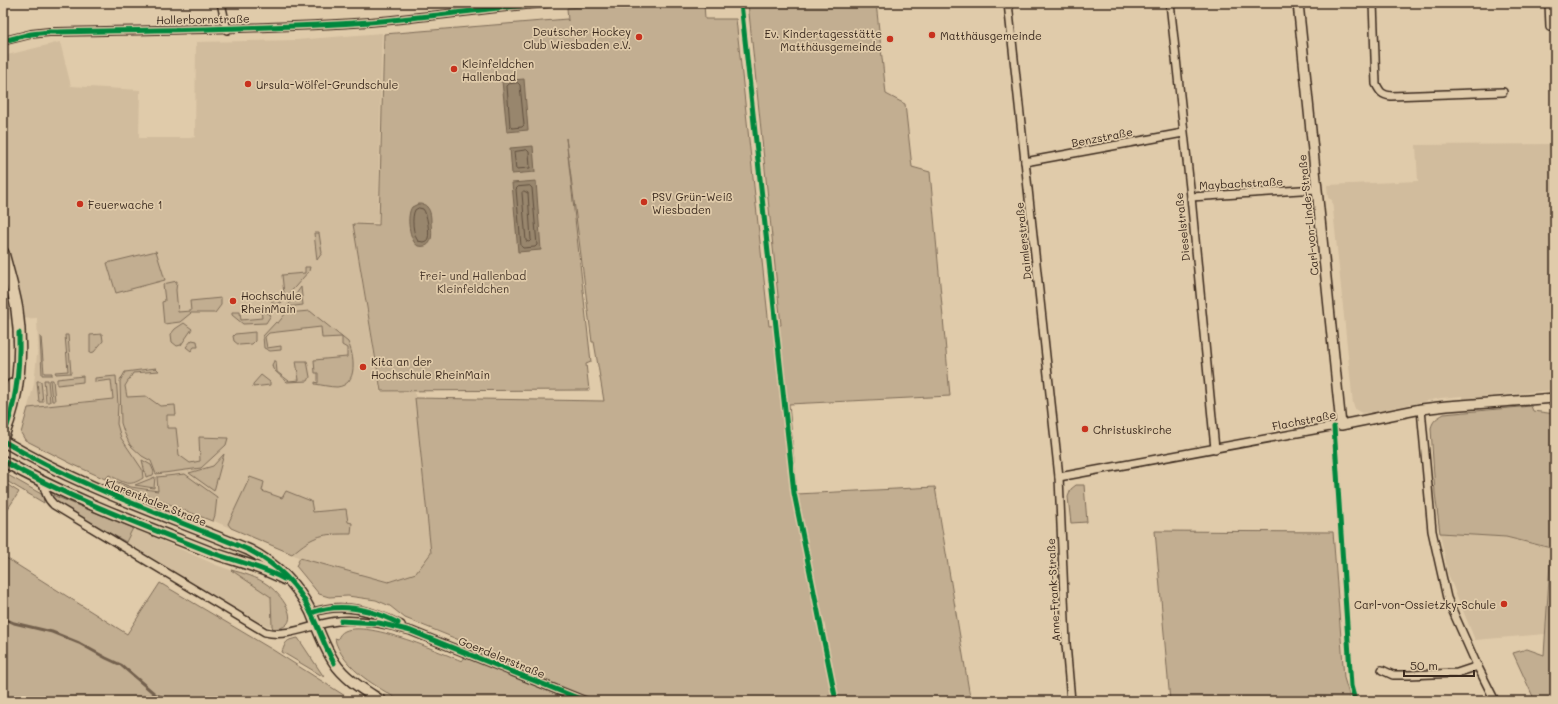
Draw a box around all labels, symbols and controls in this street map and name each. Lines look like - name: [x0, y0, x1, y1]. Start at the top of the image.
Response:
- street label: Hollerbornstraße: [156, 11, 250, 27]
- place label: Deutscher Hockey Club Wiesbaden e.V.: [523, 24, 631, 52]
- place label: Ev. Kindertagesstätte Matthäusgemeinde: [765, 26, 882, 54]
- place label: Matthäusgemeinde: [940, 28, 1042, 43]
- marker: Matthäusgemeinde: [927, 30, 937, 40]
- marker: Deutscher Hockey Club Wiesbaden e.V.: [634, 32, 644, 42]
- marker: Ev. Kindertagesstätte Matthäusgemeinde: [885, 34, 895, 44]
- place label: Kleinfeldchen Hallenbad: [462, 56, 534, 84]
- marker: Kleinfeldchen Hallenbad: [449, 64, 459, 74]
- place label: Ursula-Wölfel-Grundschule: [256, 77, 398, 92]
- marker: Ursula-Wölfel-Grundschule: [243, 79, 253, 89]
- street label: Benzstraße: [1070, 124, 1134, 150]
- street label: Carl-von-Linde-Straße: [1294, 154, 1322, 276]
- street label: Maybachstraße: [1199, 173, 1284, 193]
- place label: PSV Grün-Weiß Wiesbaden: [652, 189, 733, 217]
- street label: Dieselstraße: [1171, 192, 1193, 262]
- place label: Feuerwache 1: [88, 197, 163, 212]
- marker: PSV Grün-Weiß Wiesbaden: [639, 197, 649, 207]
- marker: Feuerwache 1: [75, 199, 85, 209]
- street label: Daimlerstraße: [1011, 201, 1035, 281]
- park label: Frei- und Hallenbad Kleinfeldchen: [420, 268, 526, 296]
- place label: Hochschule RheinMain: [241, 288, 302, 316]
- marker: Hochschule RheinMain: [228, 296, 238, 306]
- place label: Kita an der Hochschule RheinMain: [371, 354, 490, 382]
- marker: Kita an der Hochschule RheinMain: [358, 362, 368, 372]
- street label: Flachstraße: [1271, 406, 1337, 434]
- place label: Christuskirche: [1093, 422, 1172, 437]
- marker: Christuskirche: [1080, 424, 1090, 434]
- street label: Klarenthaler Straße: [103, 475, 209, 529]
- street label: Anne-Frank-Straße: [1043, 538, 1063, 642]
- place label: Carl-von-Ossietzky-Schule: [1354, 597, 1496, 612]
- marker: Carl-von-Ossietzky-Schule: [1499, 599, 1509, 609]
- street label: Goerdelerstraße: [456, 633, 548, 681]
- scale bar: [1404, 652, 1474, 678]
- text: 50 m: [1410, 657, 1438, 673]

